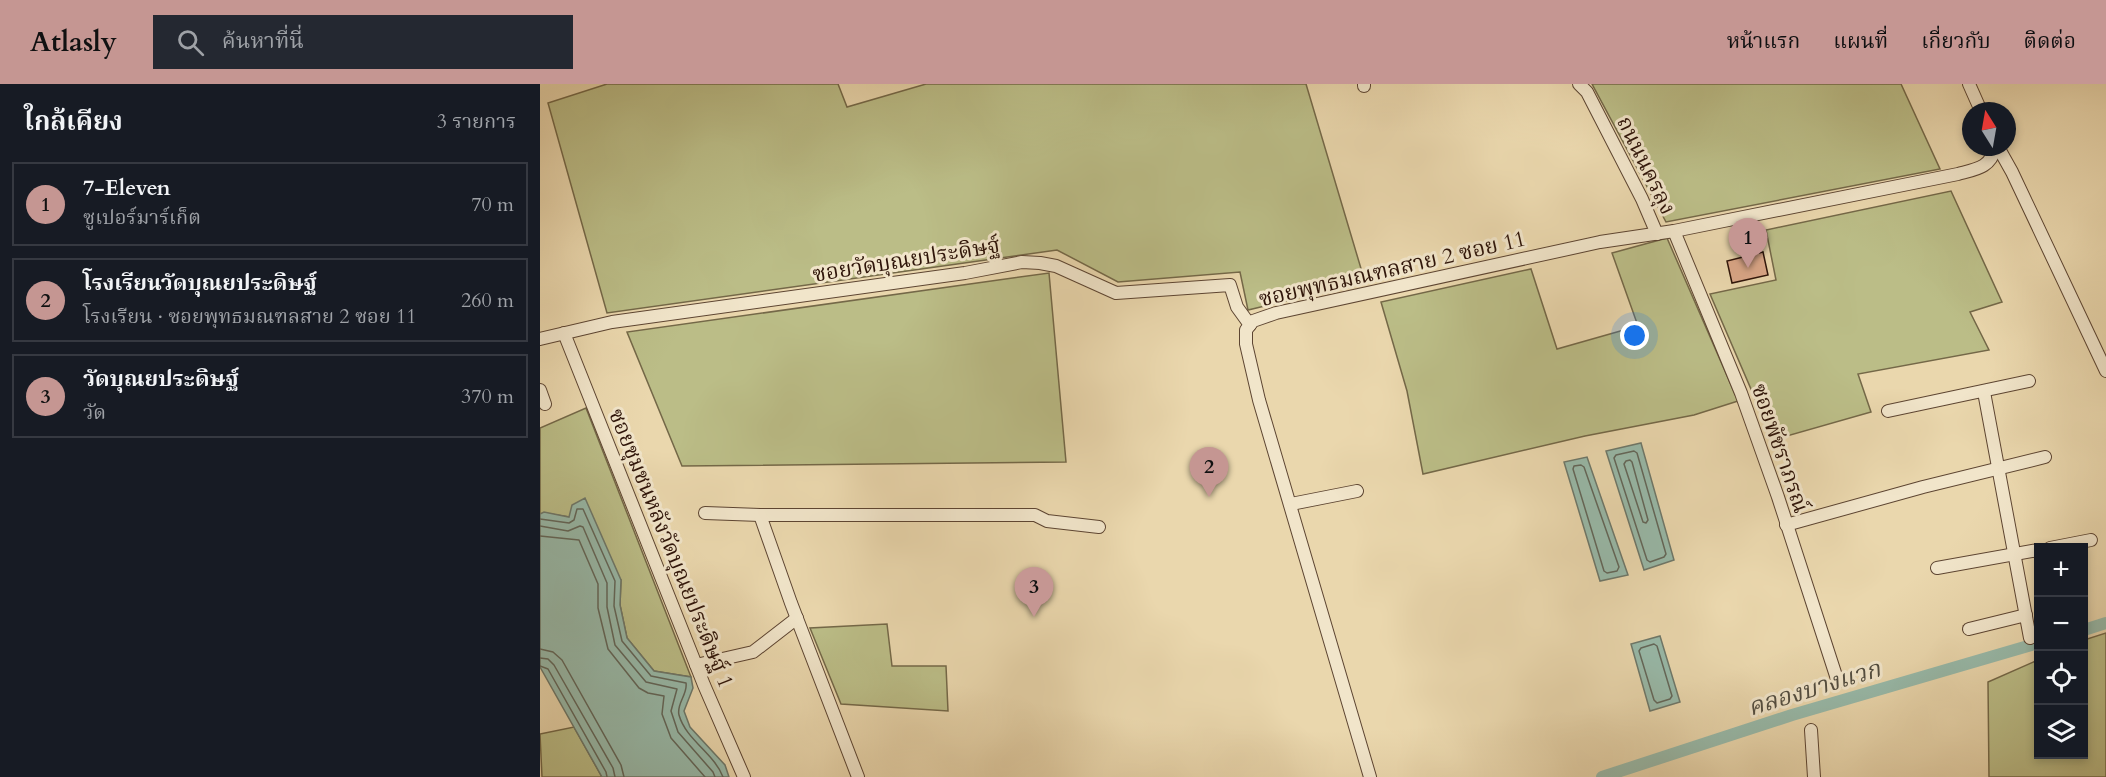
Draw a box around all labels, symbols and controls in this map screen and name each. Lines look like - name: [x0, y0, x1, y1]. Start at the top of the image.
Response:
- search box: [153, 15, 573, 69]
- text: Atlasly: [30, 23, 117, 61]
- icon: search: [174, 26, 207, 59]
- text: ค้นหาที่นี่: [222, 26, 304, 56]
- text: หน้าแรก: [1727, 27, 1800, 56]
- text: แผนที่: [1833, 27, 1888, 56]
- text: เกี่ยวกับ: [1921, 27, 1991, 56]
- text: ติดต่อ: [2024, 27, 2076, 56]
- north arrow: [1962, 102, 2016, 156]
- text: ใกล้เคียง: [24, 104, 123, 139]
- text: 3 รายการ: [437, 108, 516, 135]
- street label: ถนนนครลุง: [1609, 111, 1683, 220]
- text: 7-Eleven: [83, 173, 171, 203]
- text: 1: [40, 191, 51, 218]
- text: 70 m: [471, 191, 514, 218]
- text: ซูเปอร์มาร์เก็ต: [83, 204, 201, 231]
- pin: 1: [1728, 218, 1768, 268]
- street label: ซอยพุทธมณฑลสาย 2 ซอย 11: [1256, 224, 1529, 314]
- street label: ซอยวัดบุณยประดิษฐ์: [810, 230, 1002, 290]
- text: โรงเรียนวัดบุณยประดิษฐ์: [83, 268, 317, 298]
- text: 2: [40, 287, 51, 314]
- text: 260 m: [461, 287, 514, 314]
- text: โรงเรียน · ซอยพุทธมณฑลสาย 2 ซอย 11: [83, 303, 417, 330]
- your location: [1620, 321, 1649, 350]
- text: วัดบุณยประดิษฐ์: [83, 364, 239, 394]
- street label: ซอยพัชราภรณ์: [1744, 380, 1816, 517]
- text: 3: [40, 383, 51, 410]
- text: 370 m: [461, 383, 514, 410]
- text: วัด: [83, 399, 106, 426]
- street label: ซอยชุมชนหลังวัดบุณยประดิษฐ์ 1: [601, 404, 741, 693]
- pin: 2: [1190, 448, 1228, 497]
- map controls: [2034, 543, 2088, 759]
- button: +: [2034, 543, 2088, 597]
- pin: 3: [1014, 568, 1054, 617]
- button: −: [2034, 597, 2088, 651]
- button: locate: [2034, 651, 2088, 705]
- water label: คลองบางแวก: [1744, 652, 1886, 724]
- button: layers: [2034, 705, 2088, 759]

